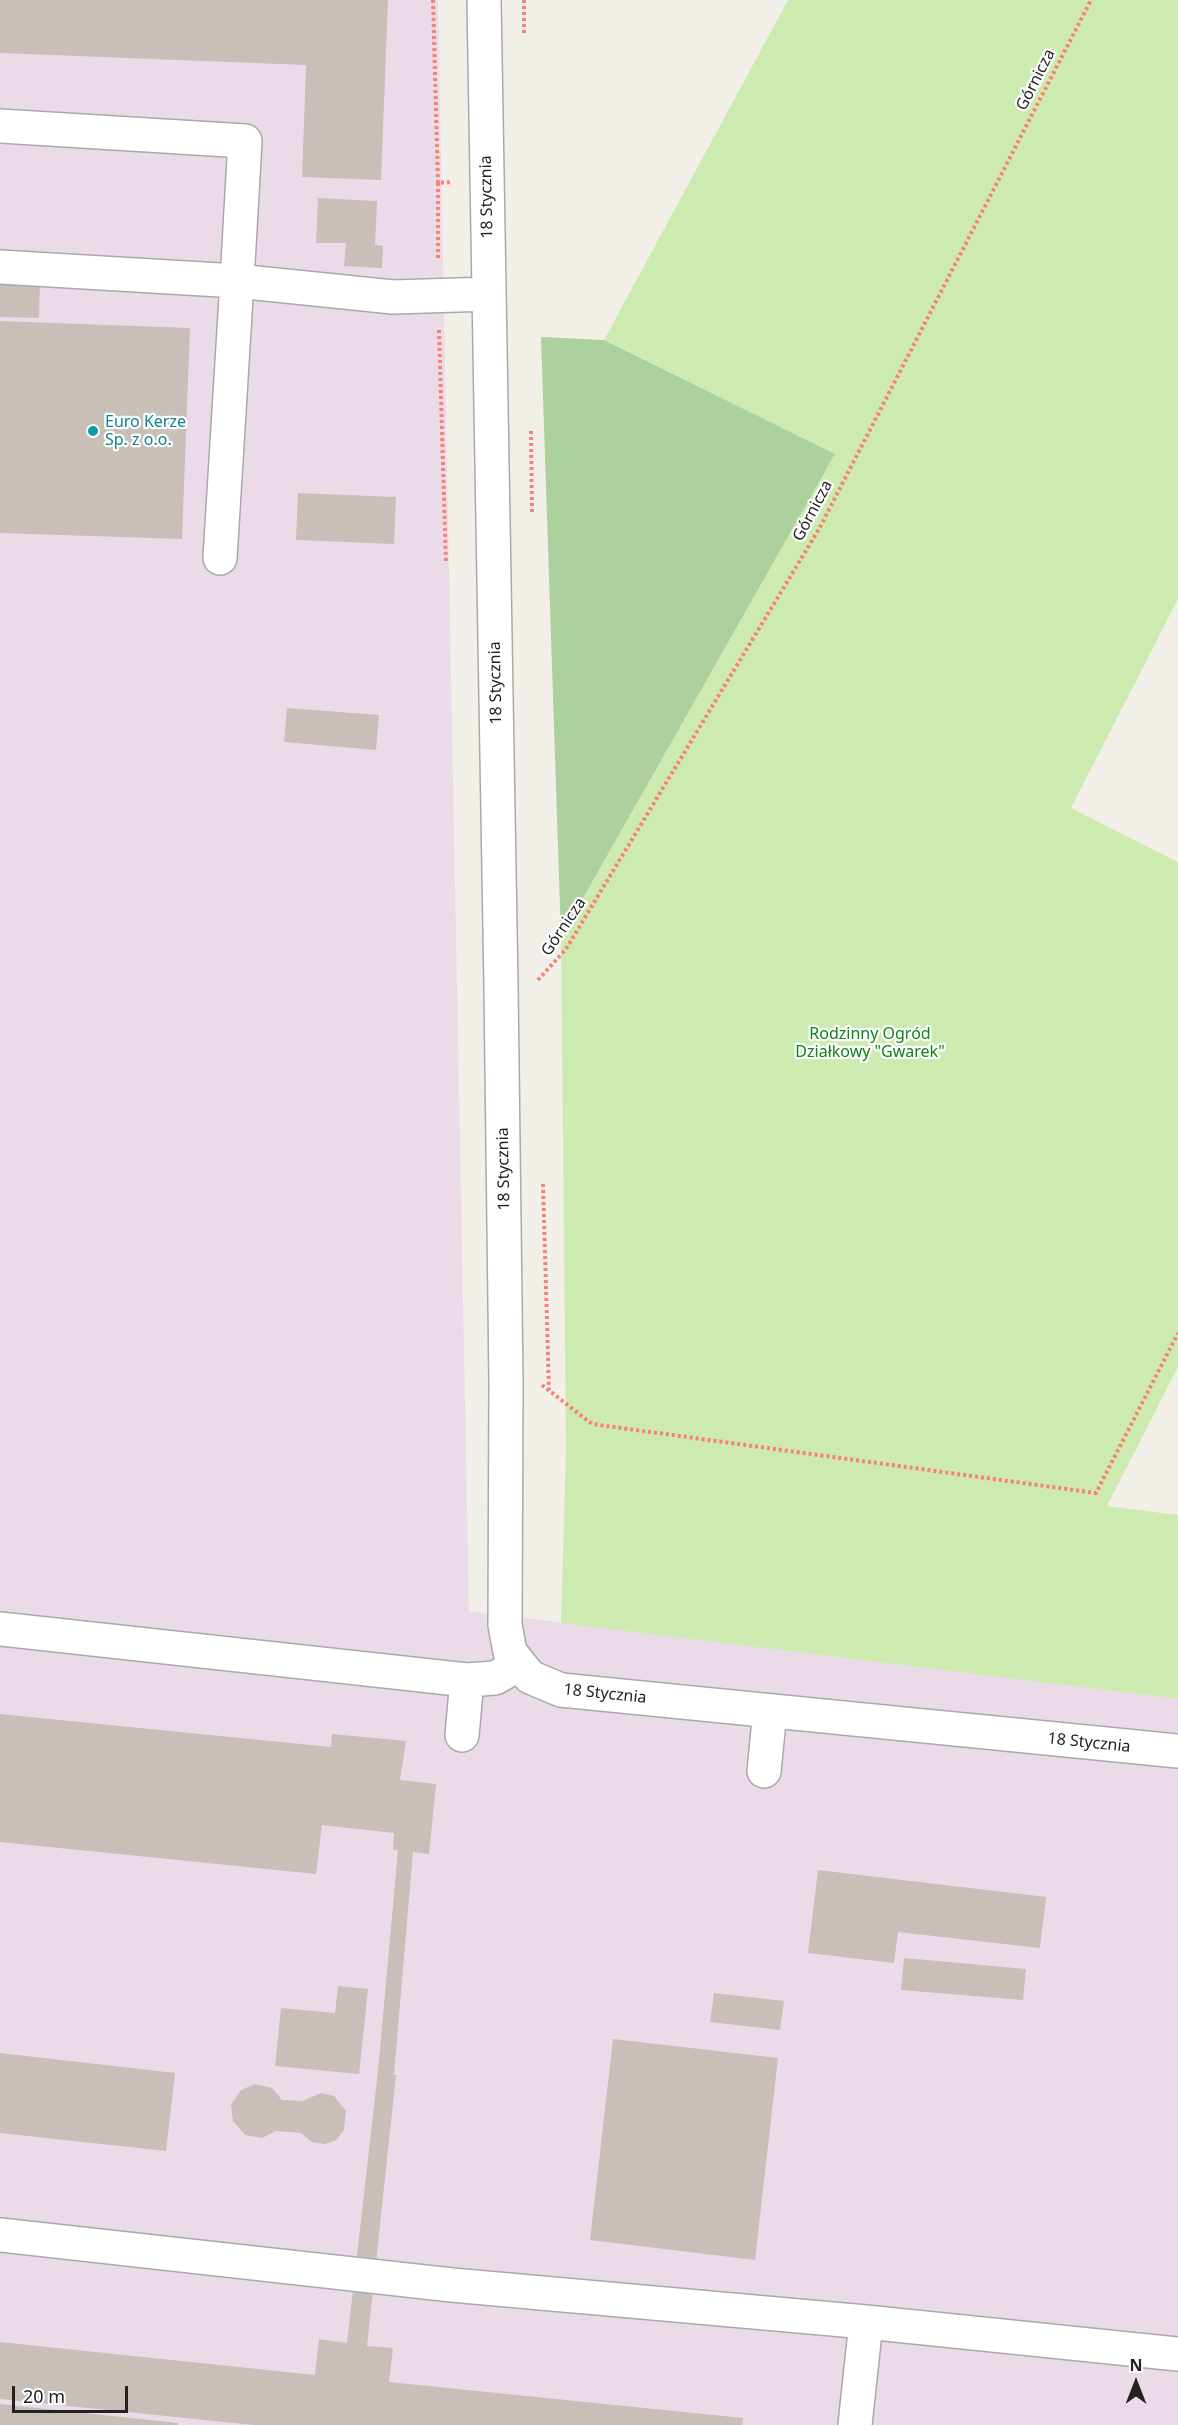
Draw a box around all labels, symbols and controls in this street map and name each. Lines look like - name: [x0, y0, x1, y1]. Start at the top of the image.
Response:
- street label: Górnicza: [1012, 46, 1060, 114]
- street label: 18 Stycznia: [477, 155, 497, 239]
- place label: Euro Kerze Sp. z o.o.: [105, 412, 186, 450]
- marker: Euro Kerze Sp. z o.o.: [86, 424, 100, 438]
- street label: Górnicza: [789, 477, 837, 545]
- street label: 18 Stycznia: [486, 641, 506, 725]
- street label: Górnicza: [538, 894, 590, 960]
- park label: Rodzinny Ogród Działkowy "Gwarek": [795, 1024, 945, 1062]
- street label: 18 Stycznia: [494, 1127, 514, 1211]
- street label: 18 Stycznia: [563, 1680, 647, 1708]
- street label: 18 Stycznia: [1047, 1729, 1131, 1757]
- north arrow: [1106, 2353, 1166, 2413]
- text: N: [1129, 2354, 1143, 2376]
- scale bar: [15, 2374, 130, 2412]
- text: 20 m: [23, 2384, 65, 2408]

